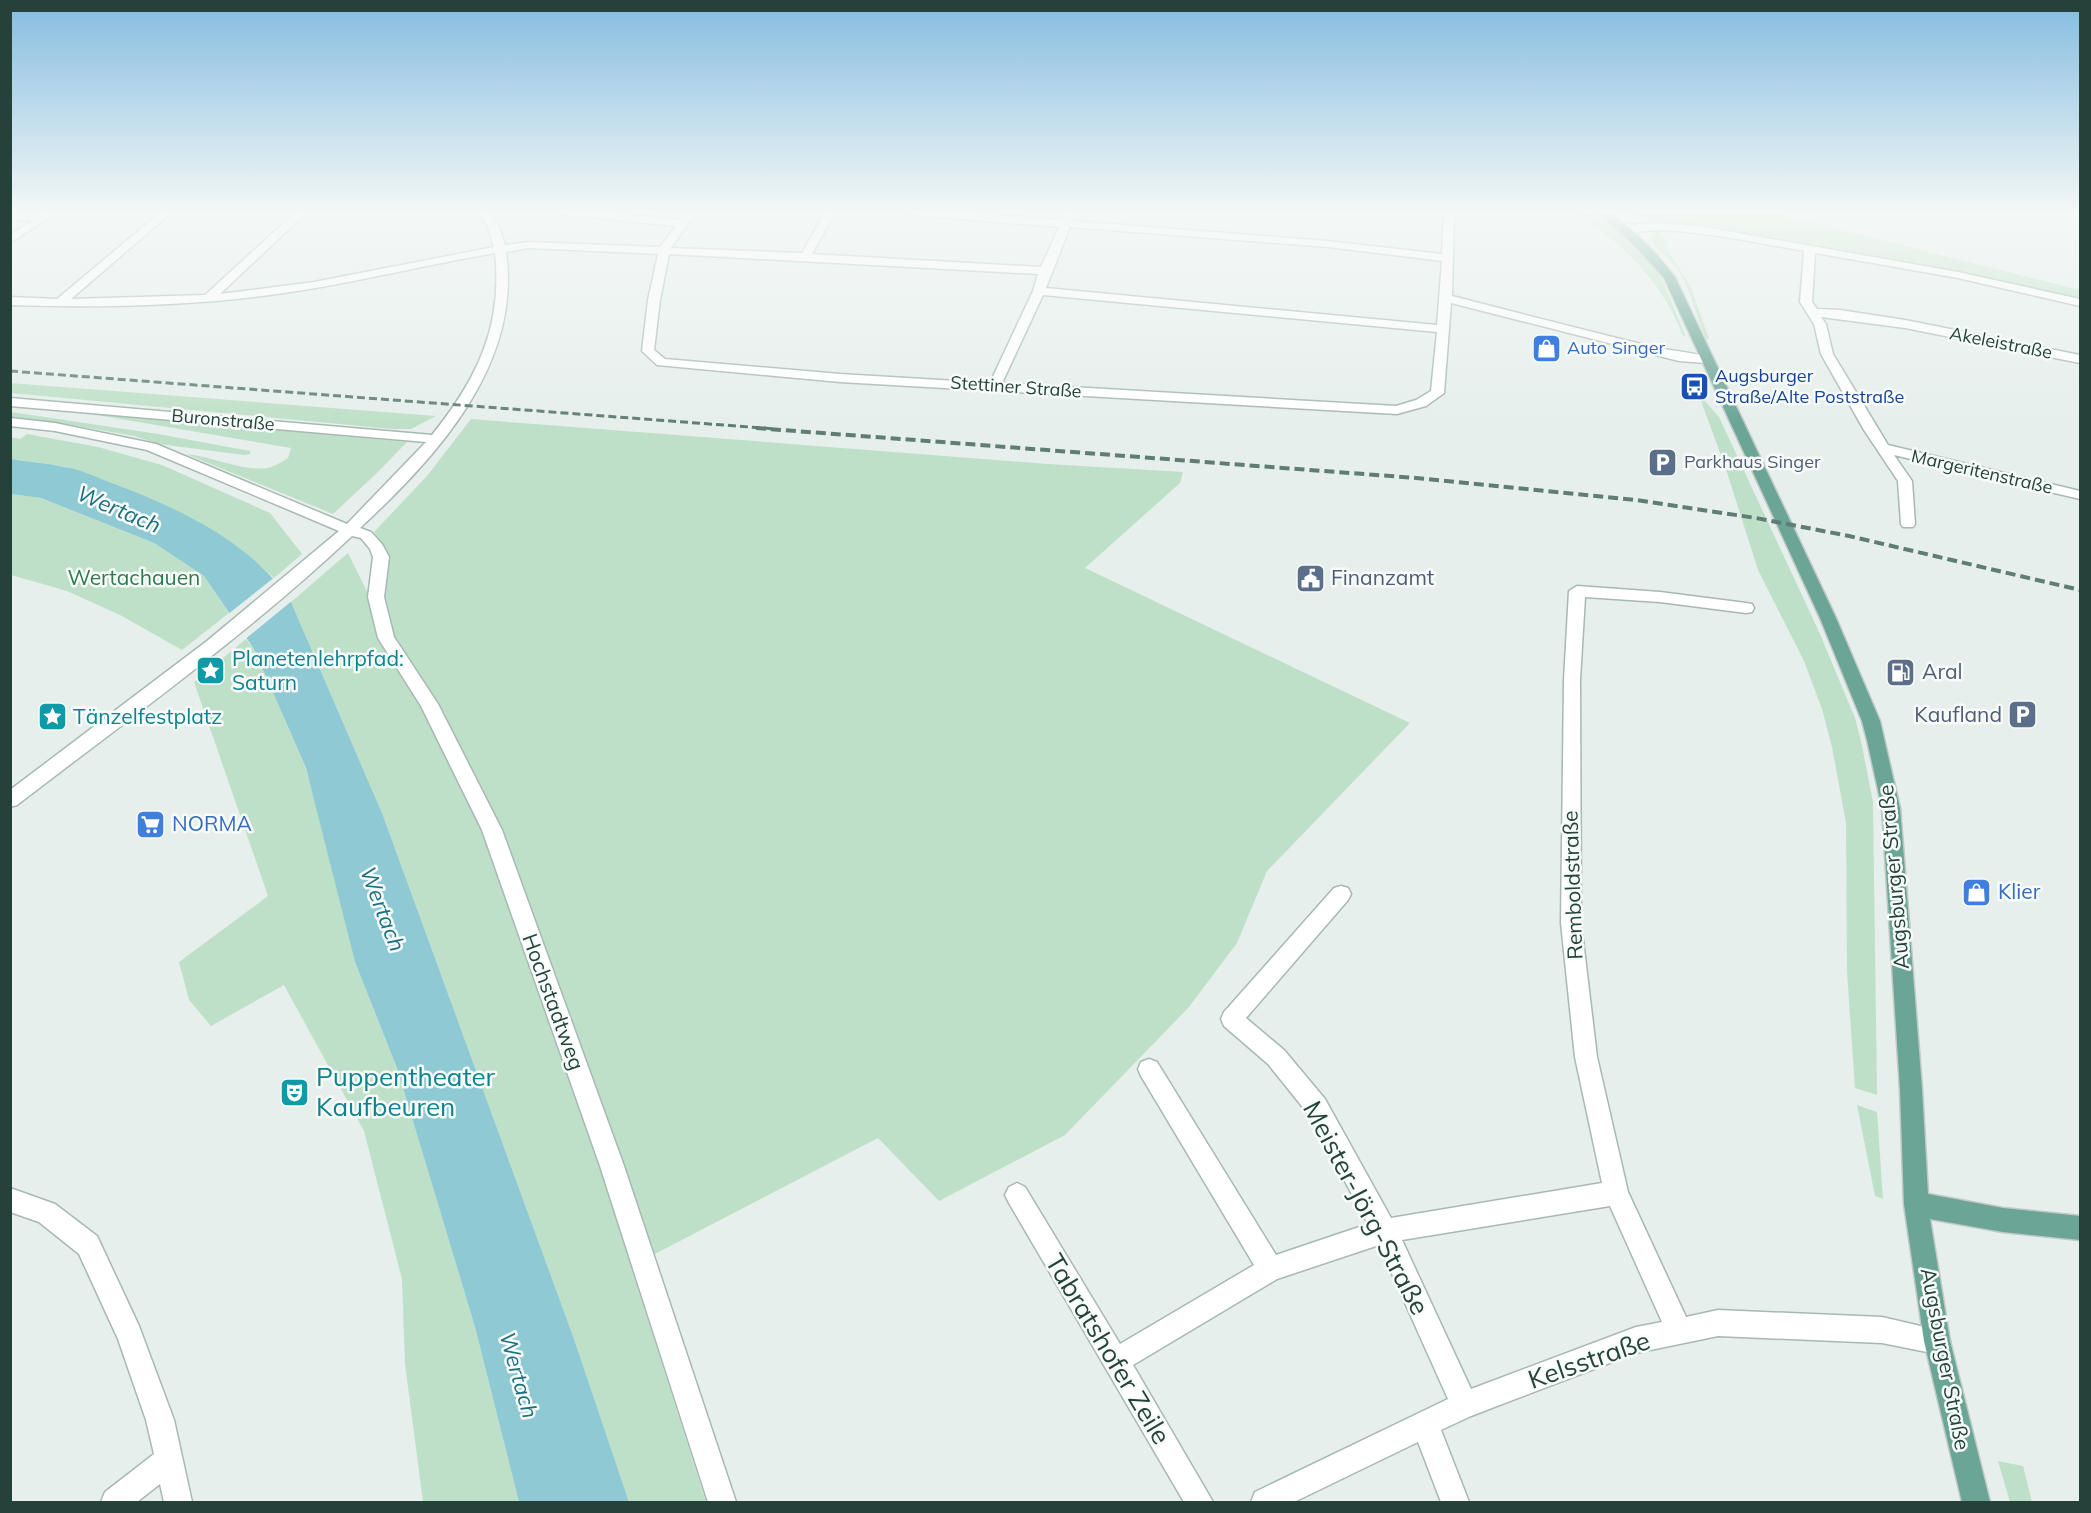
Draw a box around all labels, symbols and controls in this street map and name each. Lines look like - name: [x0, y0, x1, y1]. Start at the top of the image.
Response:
- street label: Akeleistraße: [1948, 321, 2054, 364]
- shop icon: Auto Singer: [1530, 332, 1562, 364]
- place label: Auto Singer: [1567, 336, 1665, 359]
- place label: Augsburger Straße/Alte Poststraße: [1715, 364, 1904, 408]
- street label: Stettiner Straße: [950, 370, 1082, 403]
- bus stop icon: Augsburger Straße/Alte Poststraße: [1678, 370, 1710, 402]
- street label: Buronstraße: [171, 404, 276, 435]
- street label: Margeritenstraße: [1909, 444, 2055, 499]
- parking icon: Parkhaus Singer: [1647, 446, 1679, 478]
- place label: Parkhaus Singer: [1684, 450, 1821, 473]
- water label: Wertach: [73, 479, 165, 539]
- public building icon: Finanzamt: [1294, 562, 1326, 594]
- park label: Wertachauen: [68, 564, 200, 590]
- place label: Finanzamt: [1331, 564, 1434, 590]
- place label: Planetenlehrpfad: Saturn: [232, 645, 404, 695]
- place icon: Planetenlehrpfad: Saturn: [195, 655, 227, 687]
- fuel station icon: Aral: [1885, 656, 1917, 688]
- place label: Aral: [1922, 658, 1963, 684]
- parking icon: Kaufland: [2007, 699, 2039, 731]
- place icon: Tänzelfestplatz: [36, 701, 68, 733]
- place label: Kaufland: [1914, 701, 2002, 727]
- place label: Tänzelfestplatz: [73, 703, 222, 729]
- street label: Augsburger Straße: [1872, 784, 1914, 971]
- supermarket icon: NORMA: [135, 808, 167, 840]
- place label: NORMA: [172, 810, 252, 836]
- street label: Remboldstraße: [1556, 810, 1588, 960]
- water label: Wertach: [354, 863, 412, 955]
- shop icon: Klier: [1961, 876, 1993, 908]
- place label: Klier: [1998, 878, 2041, 904]
- street label: Hochstadtweg: [517, 930, 591, 1073]
- place label: Puppentheater Kaufbeuren: [316, 1060, 496, 1123]
- theatre icon: Puppentheater Kaufbeuren: [279, 1076, 311, 1108]
- street label: Meister-Jörg-Straße: [1296, 1095, 1437, 1320]
- street label: Tabratshofer Zeile: [1039, 1248, 1178, 1450]
- street label: Augsburger Straße: [1916, 1265, 1976, 1452]
- street label: Kelsstraße: [1524, 1323, 1654, 1396]
- water label: Wertach: [493, 1329, 545, 1421]

